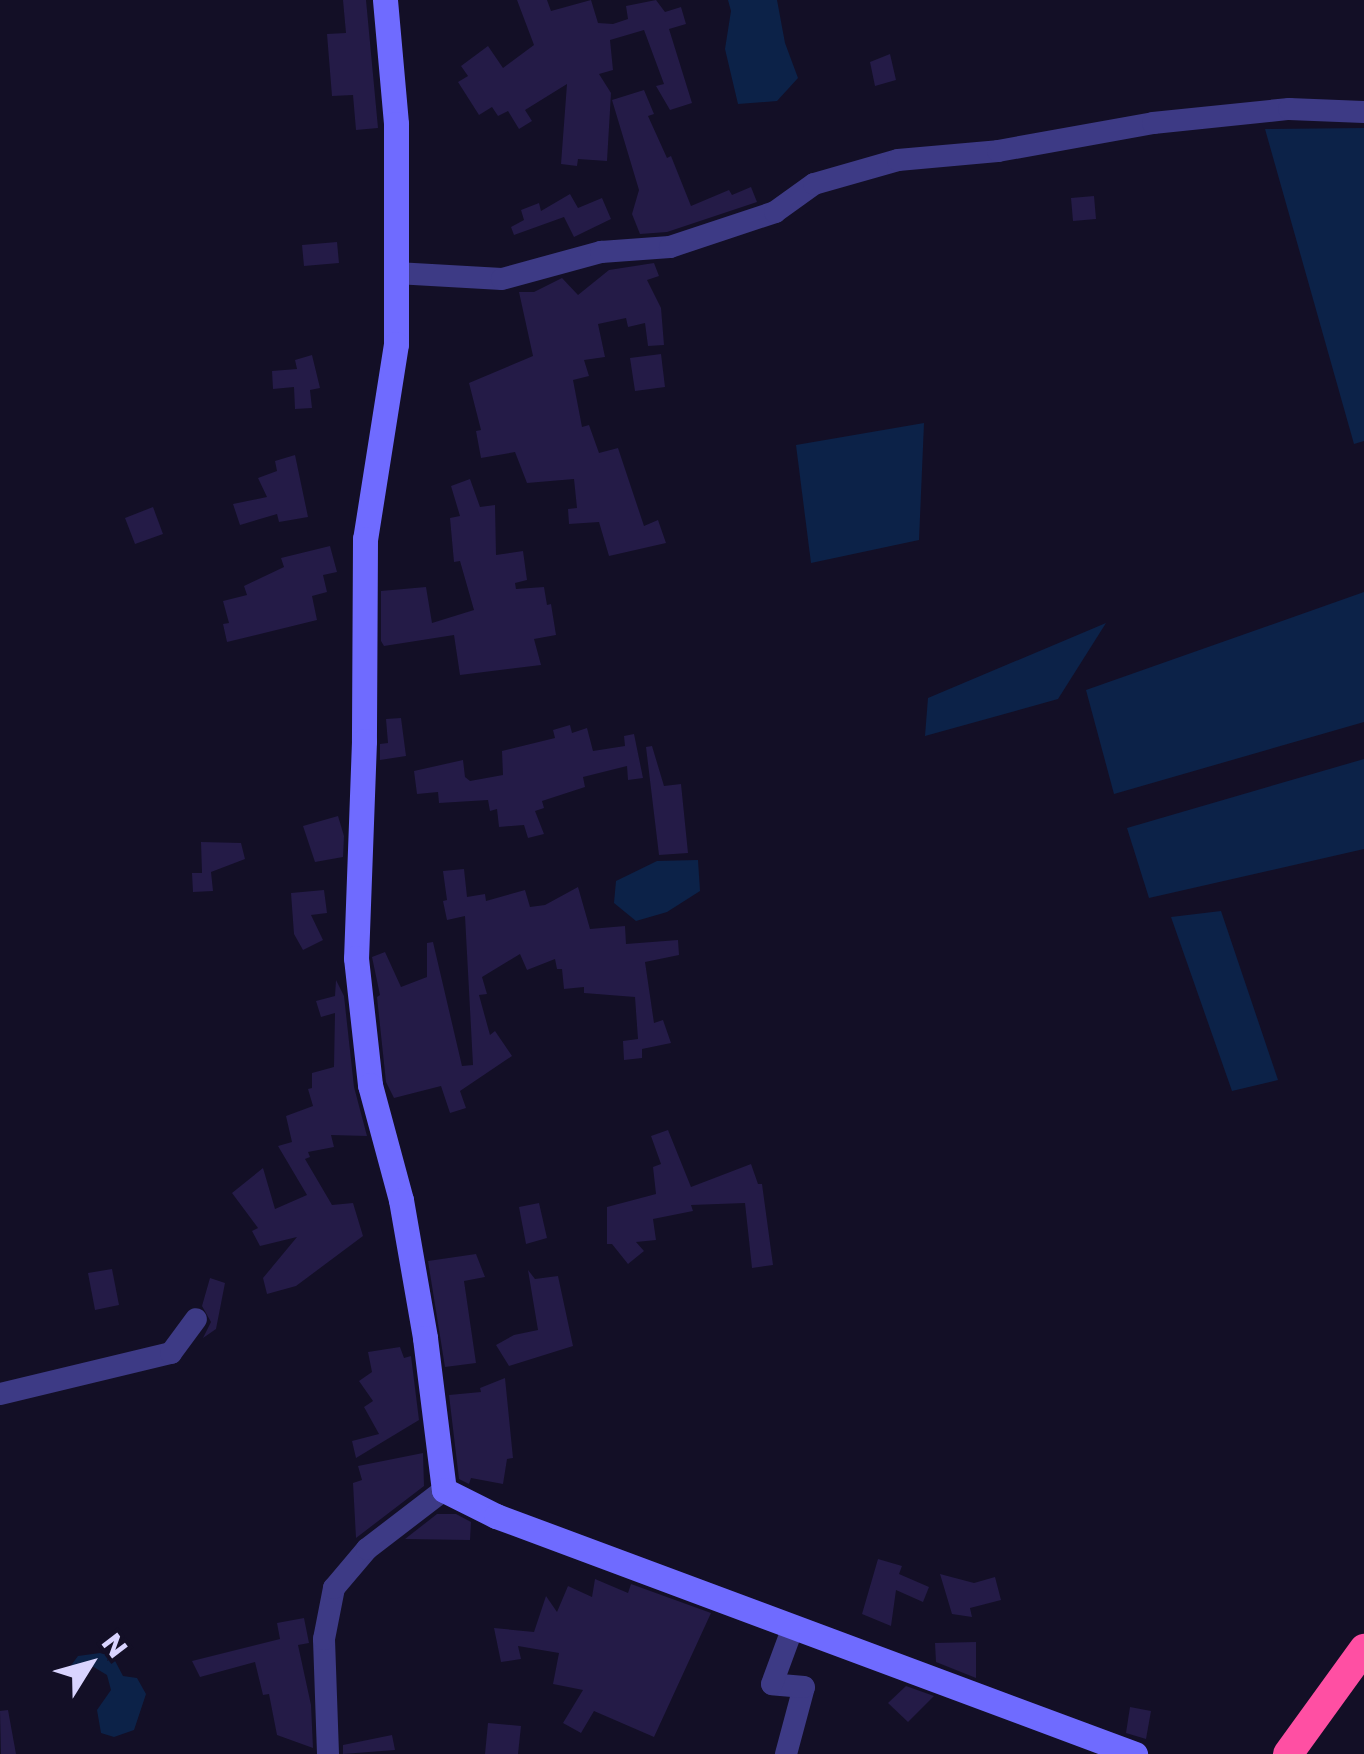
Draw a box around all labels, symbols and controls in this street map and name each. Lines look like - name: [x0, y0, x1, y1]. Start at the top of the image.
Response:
- north arrow: [40, 1614, 140, 1714]
- text: N: [92, 1625, 136, 1666]

